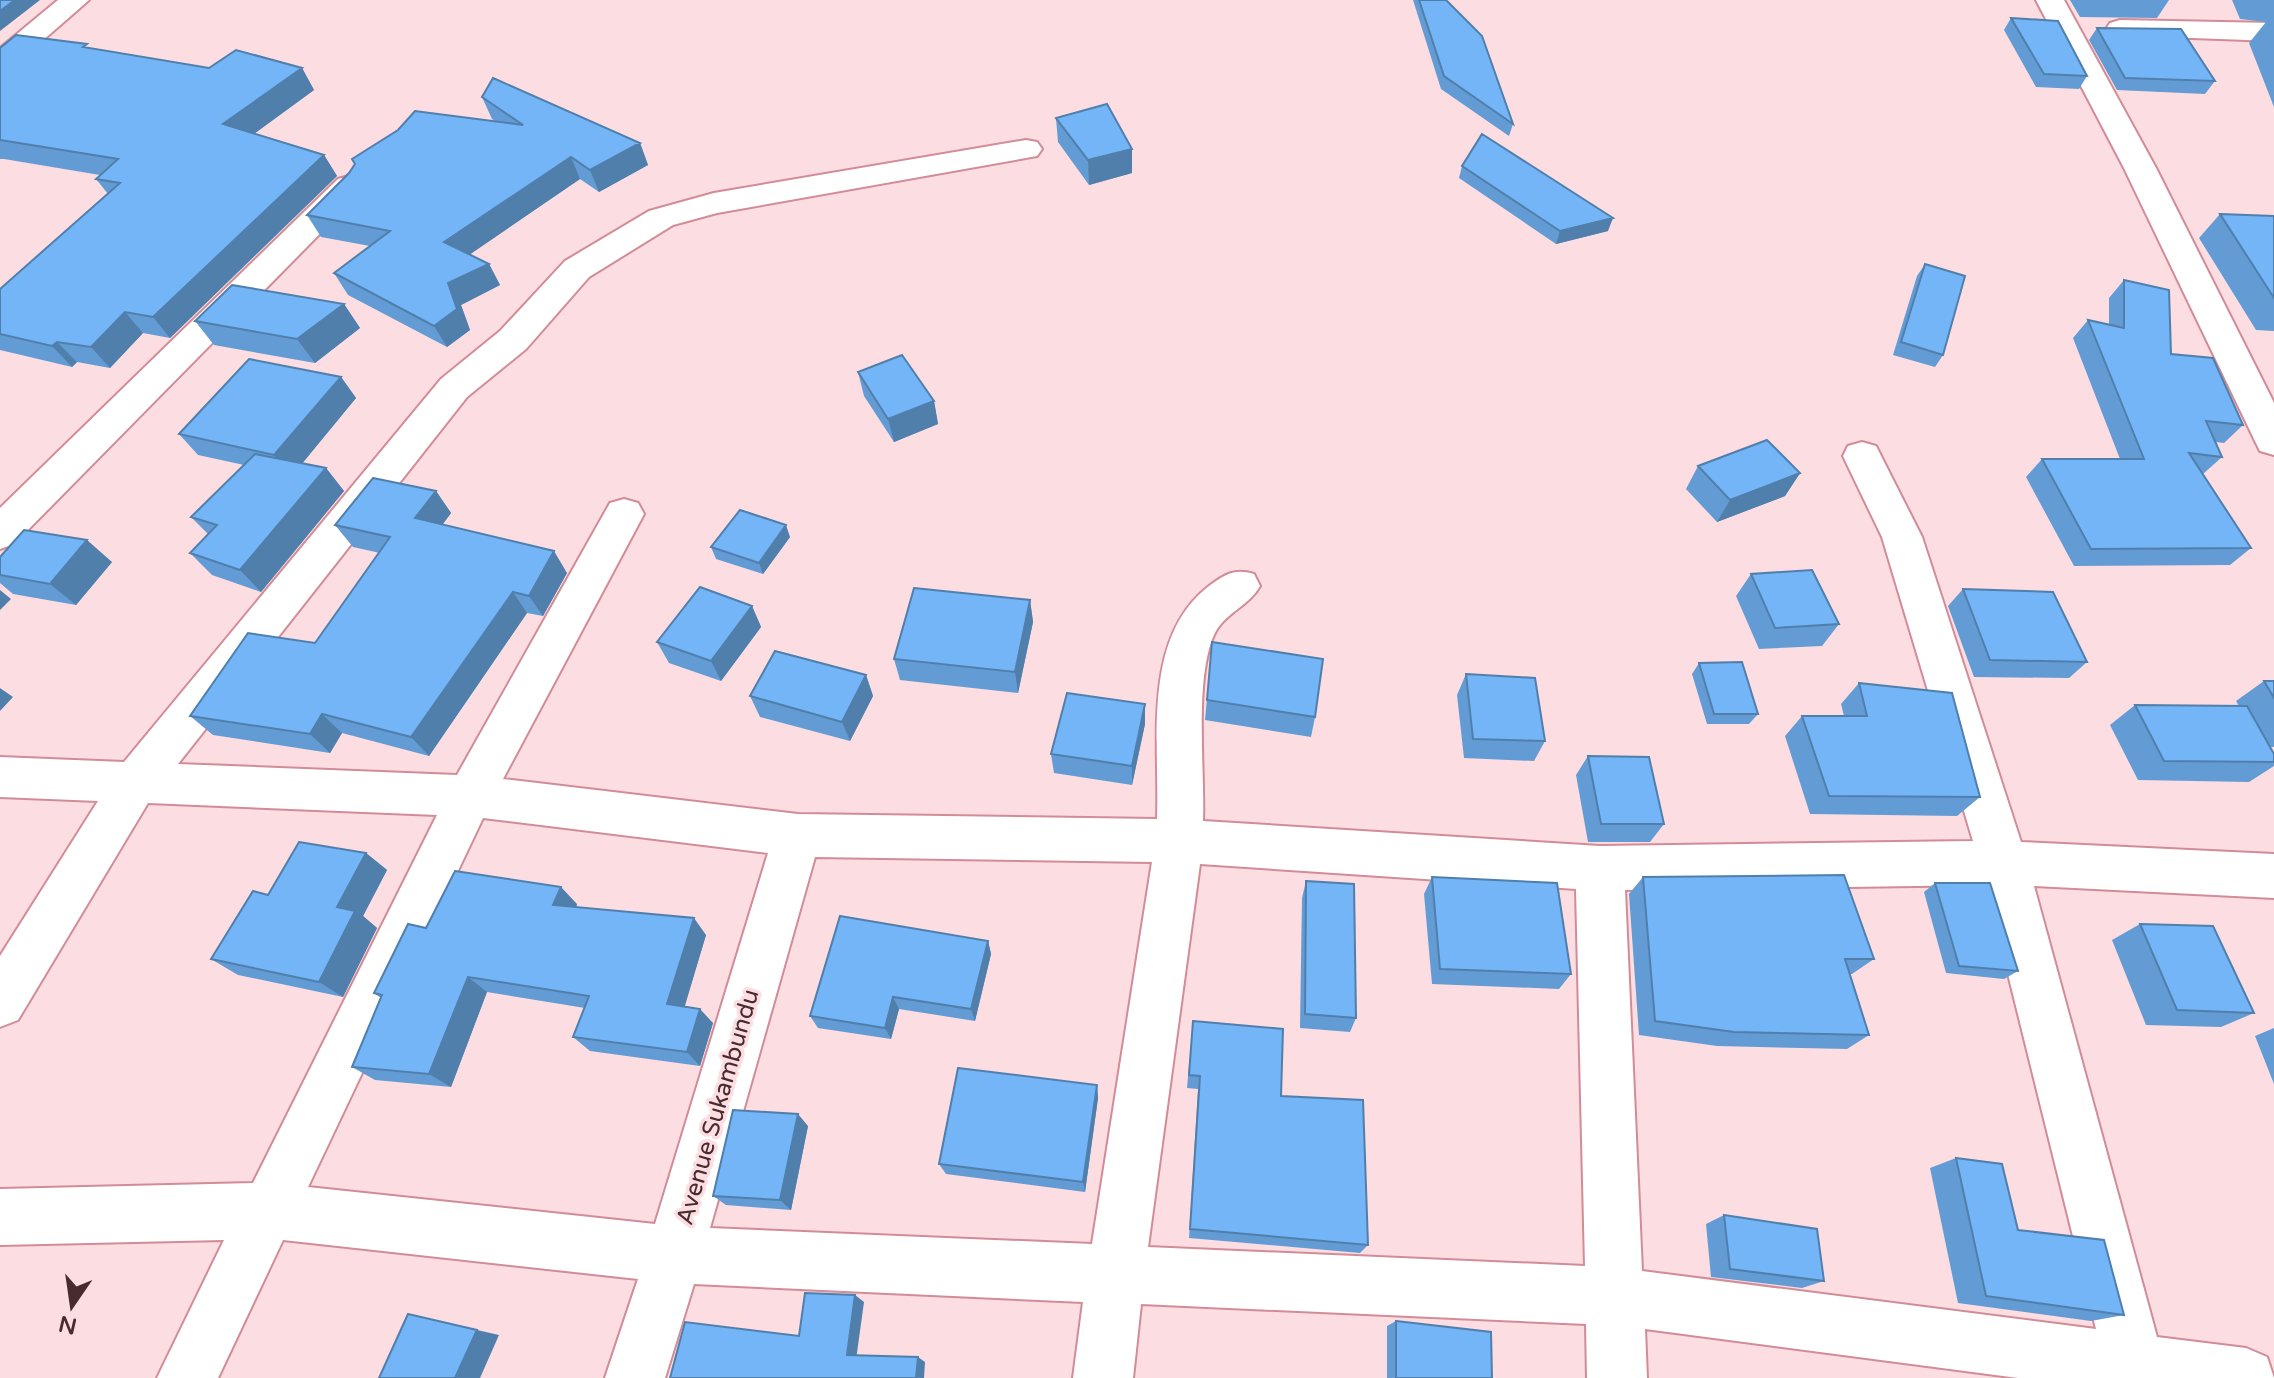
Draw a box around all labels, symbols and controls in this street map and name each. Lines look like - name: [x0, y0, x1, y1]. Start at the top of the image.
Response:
- street label: Avenue Sukambundu: [670, 986, 766, 1228]
- north arrow: [32, 1266, 112, 1346]
- text: N: [56, 1310, 79, 1339]

